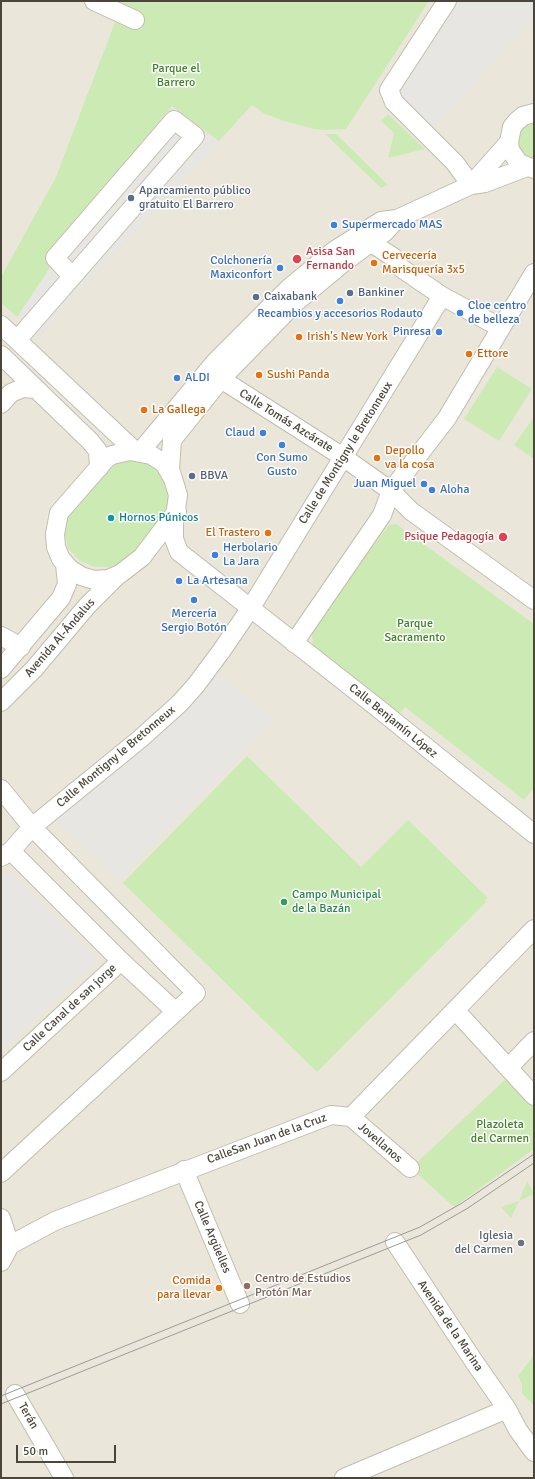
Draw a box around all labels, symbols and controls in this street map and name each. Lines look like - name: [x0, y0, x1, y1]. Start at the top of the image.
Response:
- park label: Parque el Barrero: [152, 62, 200, 90]
- place label: Aparcamiento público gratuito El Barrero: [139, 184, 251, 212]
- marker: Aparcamiento público gratuito El Barrero: [126, 193, 136, 203]
- place label: Supermercado MAS: [342, 218, 442, 232]
- marker: Supermercado MAS: [329, 220, 339, 230]
- place label: Asisa San Fernando: [306, 245, 355, 273]
- place label: Cervecería Marisquería 3x5: [382, 249, 465, 277]
- marker: Asisa San Fernando: [291, 253, 303, 265]
- place label: Colchonería Maxiconfort: [210, 254, 272, 282]
- marker: Cervecería Marisquería 3x5: [369, 258, 379, 268]
- marker: Colchonería Maxiconfort: [275, 263, 285, 273]
- place label: Bankiner: [358, 286, 404, 300]
- marker: Bankiner: [345, 288, 355, 298]
- place label: Caixabank: [264, 290, 317, 304]
- marker: Caixabank: [251, 292, 261, 302]
- marker: Recambios y accesorios Rodauto: [335, 296, 345, 306]
- place label: Cloe centro de belleza: [468, 299, 526, 327]
- place label: Recambios y accesorios Rodauto: [257, 307, 423, 321]
- marker: Cloe centro de belleza: [455, 308, 465, 318]
- place label: Pinresa: [393, 325, 431, 339]
- marker: Pinresa: [434, 327, 444, 337]
- place label: Irish's New York: [307, 330, 388, 344]
- marker: Irish's New York: [294, 332, 304, 342]
- place label: Ettore: [477, 347, 508, 361]
- marker: Ettore: [464, 349, 474, 359]
- place label: Sushi Panda: [267, 368, 330, 382]
- marker: Sushi Panda: [254, 370, 264, 380]
- place label: ALDI: [185, 371, 210, 385]
- marker: ALDI: [172, 373, 182, 383]
- street label: Calle de Montigny le Bretonneux: [296, 379, 396, 527]
- street label: Calle Tomás Azcárate: [236, 386, 336, 456]
- place label: La Gallega: [152, 403, 206, 417]
- marker: La Gallega: [139, 405, 149, 415]
- place label: Claud: [225, 426, 255, 440]
- marker: Claud: [258, 428, 268, 438]
- marker: Con Sumo Gusto: [277, 440, 287, 450]
- place label: Depollo va la cosa: [385, 444, 435, 472]
- place label: Con Sumo Gusto: [256, 451, 308, 479]
- marker: Depollo va la cosa: [372, 453, 382, 463]
- place label: BBVA: [200, 469, 228, 483]
- marker: BBVA: [187, 471, 197, 481]
- place label: Juan Miguel: [353, 477, 416, 491]
- marker: Juan Miguel: [419, 479, 429, 489]
- place label: Aloha: [440, 483, 469, 497]
- marker: Aloha: [427, 485, 437, 495]
- place label: Hornos Púnicos: [119, 511, 199, 525]
- marker: Hornos Púnicos: [106, 513, 116, 523]
- place label: El Trastero: [206, 526, 260, 540]
- marker: El Trastero: [263, 528, 273, 538]
- place label: Psique Pedagogía: [404, 530, 494, 544]
- marker: Psique Pedagogía: [497, 531, 509, 543]
- place label: Herbolario La Jara: [223, 541, 278, 569]
- marker: Herbolario La Jara: [210, 550, 220, 560]
- place label: La Artesana: [187, 574, 248, 588]
- marker: La Artesana: [174, 576, 184, 586]
- marker: Mercería Sergio Botón: [189, 595, 199, 605]
- street label: Avenida Al-Ándalus: [22, 596, 98, 680]
- place label: Mercería Sergio Botón: [161, 607, 227, 635]
- park label: Parque Sacramento: [384, 617, 446, 645]
- street label: Calle Benjamín López: [346, 681, 440, 761]
- street label: Calle Montigny le Bretonneux: [54, 703, 178, 811]
- place label: Campo Municipal de la Bazán: [292, 888, 381, 916]
- marker: Campo Municipal de la Bazán: [279, 897, 289, 907]
- street label: Calle Canal de san jorge: [20, 961, 120, 1055]
- street label: CalleSan Juan de la Cruz: [205, 1111, 329, 1167]
- park label: Plazoleta del Carmen: [471, 1118, 529, 1146]
- street label: Jovellanos: [355, 1120, 405, 1166]
- street label: Calle Argüelles: [190, 1199, 234, 1275]
- place label: Iglesia del Carmen: [455, 1229, 513, 1257]
- marker: Iglesia del Carmen: [516, 1238, 526, 1248]
- place label: Centro de Estudios Protón Mar: [255, 1272, 351, 1300]
- place label: Comida para llevar: [157, 1274, 211, 1302]
- street label: Avenida de la Marina: [414, 1278, 486, 1374]
- marker: Centro de Estudios Protón Mar: [242, 1281, 252, 1291]
- marker: Comida para llevar: [214, 1283, 224, 1293]
- street label: Terán: [15, 1400, 41, 1432]
- scale bar: [18, 1437, 118, 1463]
- text: 50 m: [23, 1444, 48, 1459]

